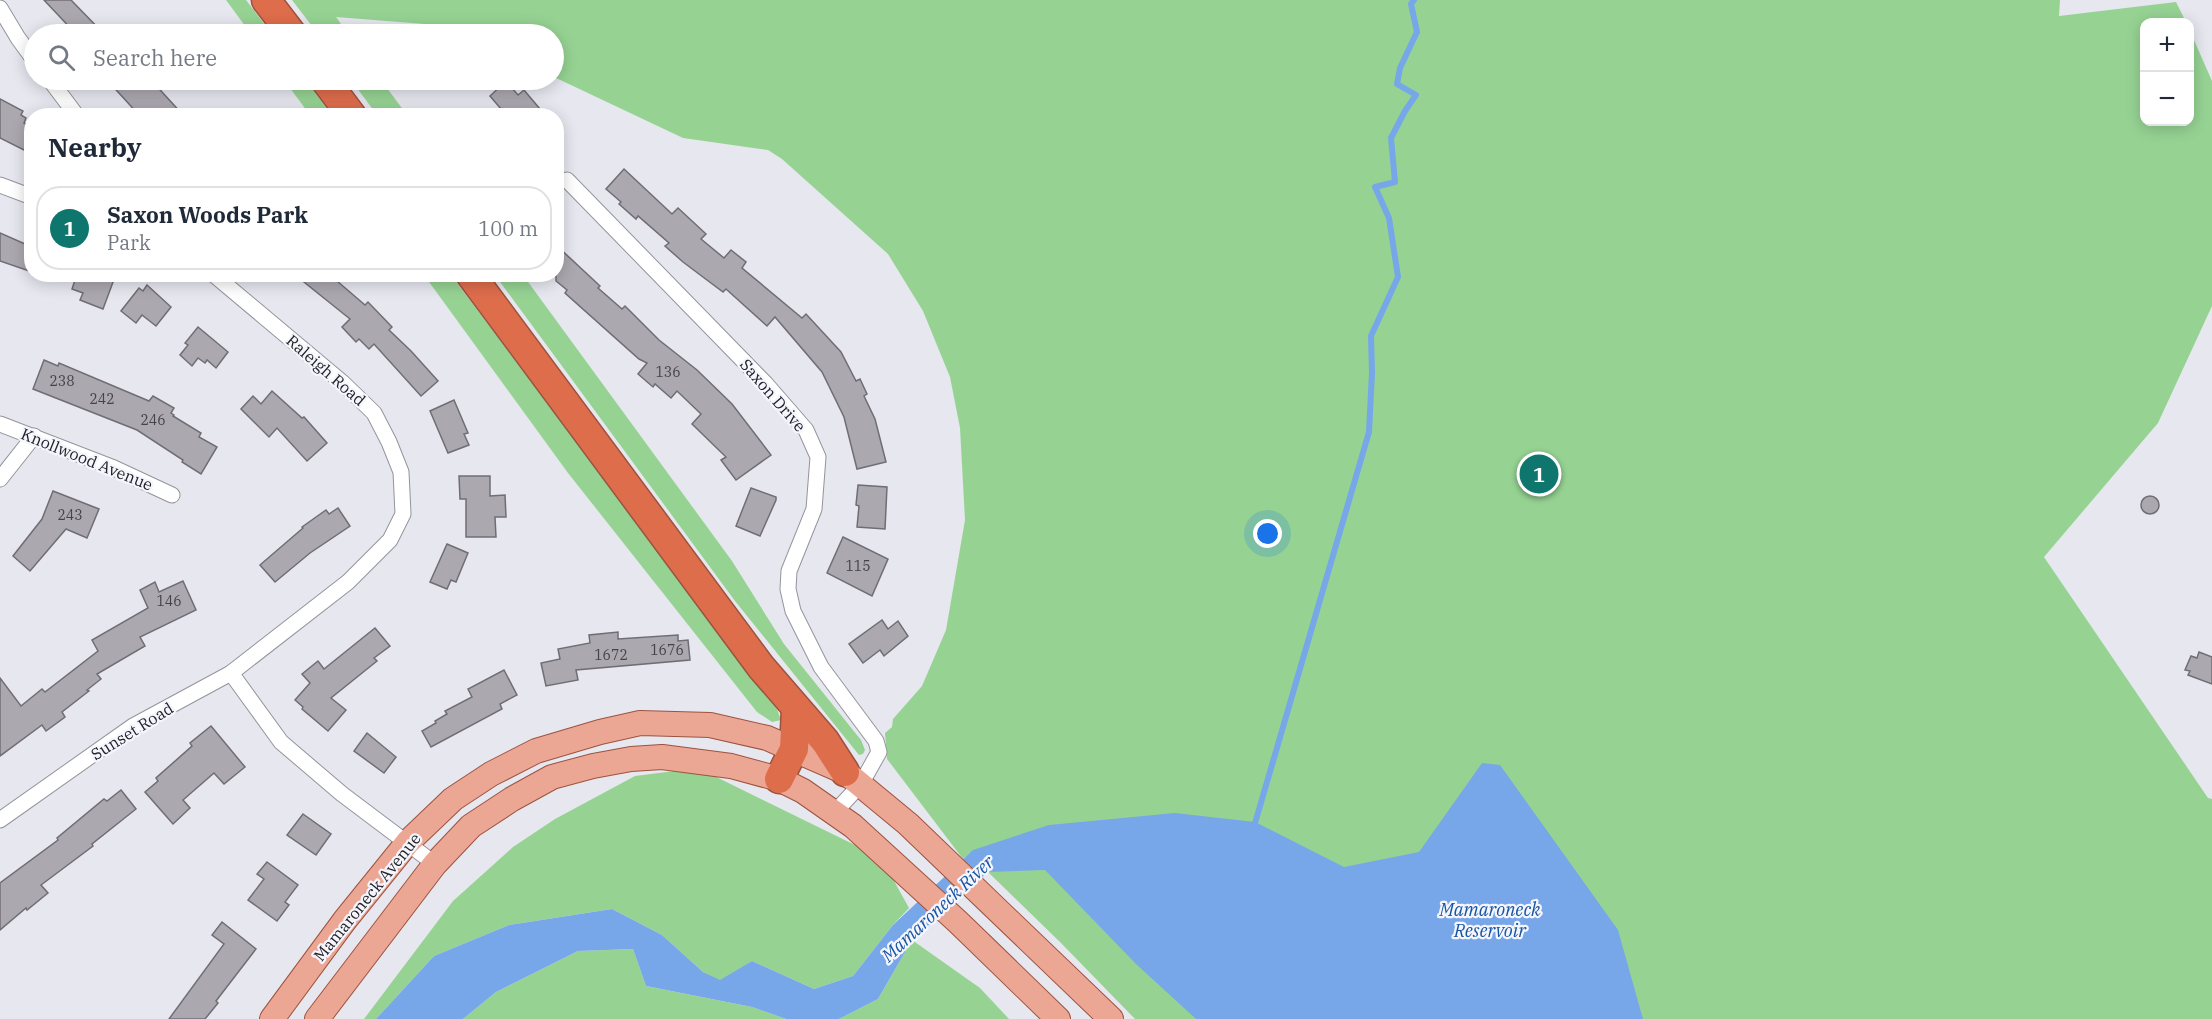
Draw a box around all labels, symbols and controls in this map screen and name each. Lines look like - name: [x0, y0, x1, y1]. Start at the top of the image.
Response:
- map controls: [2140, 18, 2194, 126]
- button: +: [2140, 18, 2194, 72]
- search box: [24, 24, 564, 90]
- icon: search: [45, 41, 78, 74]
- text: Search here: [93, 43, 217, 72]
- button: −: [2140, 72, 2194, 126]
- text: Nearby: [48, 130, 142, 164]
- text: Saxon Woods Park: [107, 200, 308, 229]
- text: 1: [64, 215, 76, 242]
- text: 100 m: [478, 215, 538, 242]
- text: Park: [107, 229, 151, 256]
- street label: Raleigh Road: [282, 330, 370, 410]
- street label: Saxon Drive: [736, 354, 810, 436]
- house number: 136: [655, 363, 681, 381]
- house number: 238: [49, 372, 75, 390]
- house number: 242: [89, 390, 115, 408]
- house number: 246: [140, 411, 166, 429]
- street label: Knollwood Avenue: [18, 423, 156, 495]
- pin: 1: [1520, 452, 1558, 496]
- house number: 243: [57, 506, 83, 524]
- your location: [1253, 519, 1282, 548]
- house number: 115: [845, 557, 871, 575]
- house number: 146: [156, 592, 182, 610]
- house number: 1676: [650, 641, 684, 659]
- house number: 1672: [594, 646, 628, 664]
- street label: Sunset Road: [87, 698, 177, 764]
- street label: Mamaroneck Avenue: [309, 829, 425, 965]
- water label: Mamaroneck River: [876, 850, 1000, 967]
- water label: Mamaroneck Reservoir: [1438, 898, 1541, 942]

